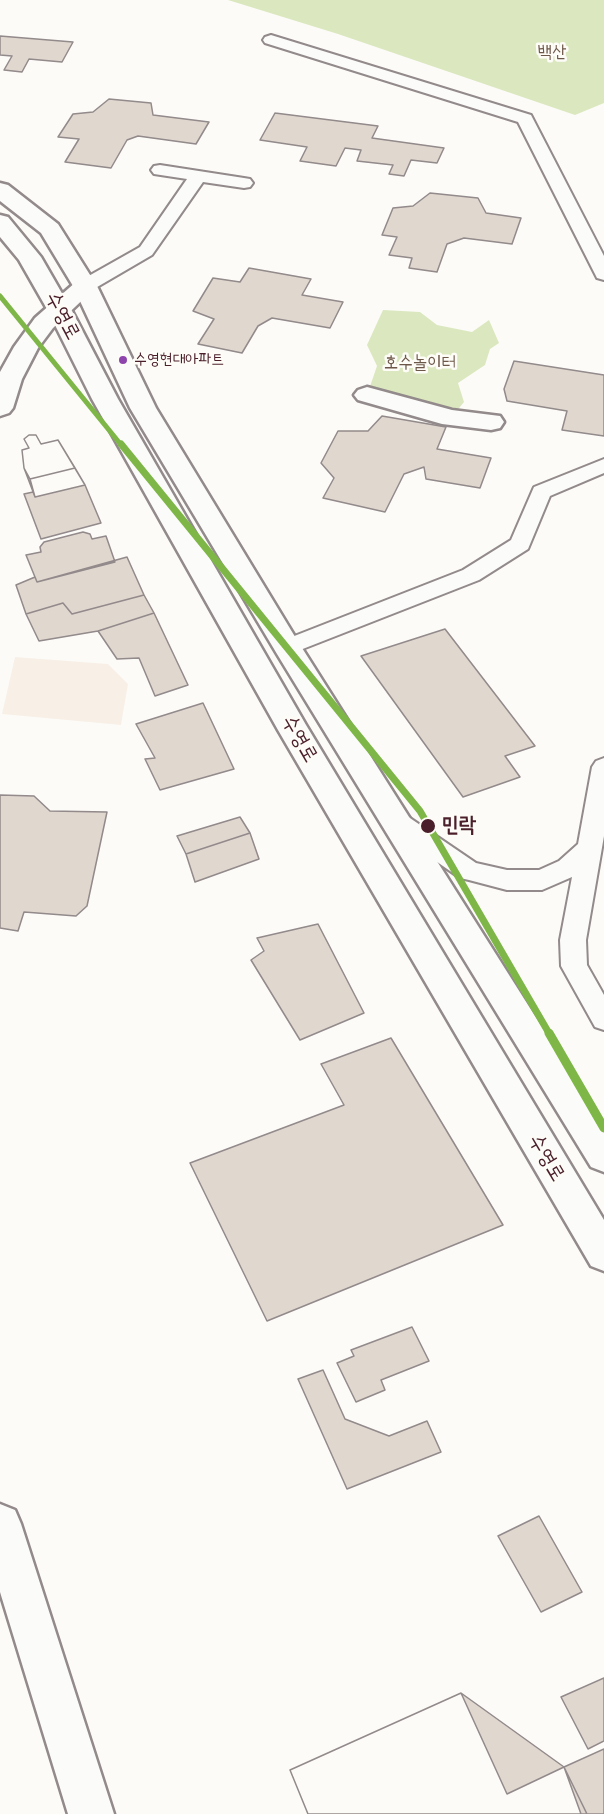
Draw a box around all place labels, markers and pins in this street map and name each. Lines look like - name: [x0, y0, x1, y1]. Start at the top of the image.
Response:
- place label: 수영현대아파트: [134, 350, 224, 370]
- marker: 수영현대아파트: [117, 354, 129, 366]
- place label: 민락: [442, 813, 476, 839]
- marker: 민락: [419, 817, 437, 835]

